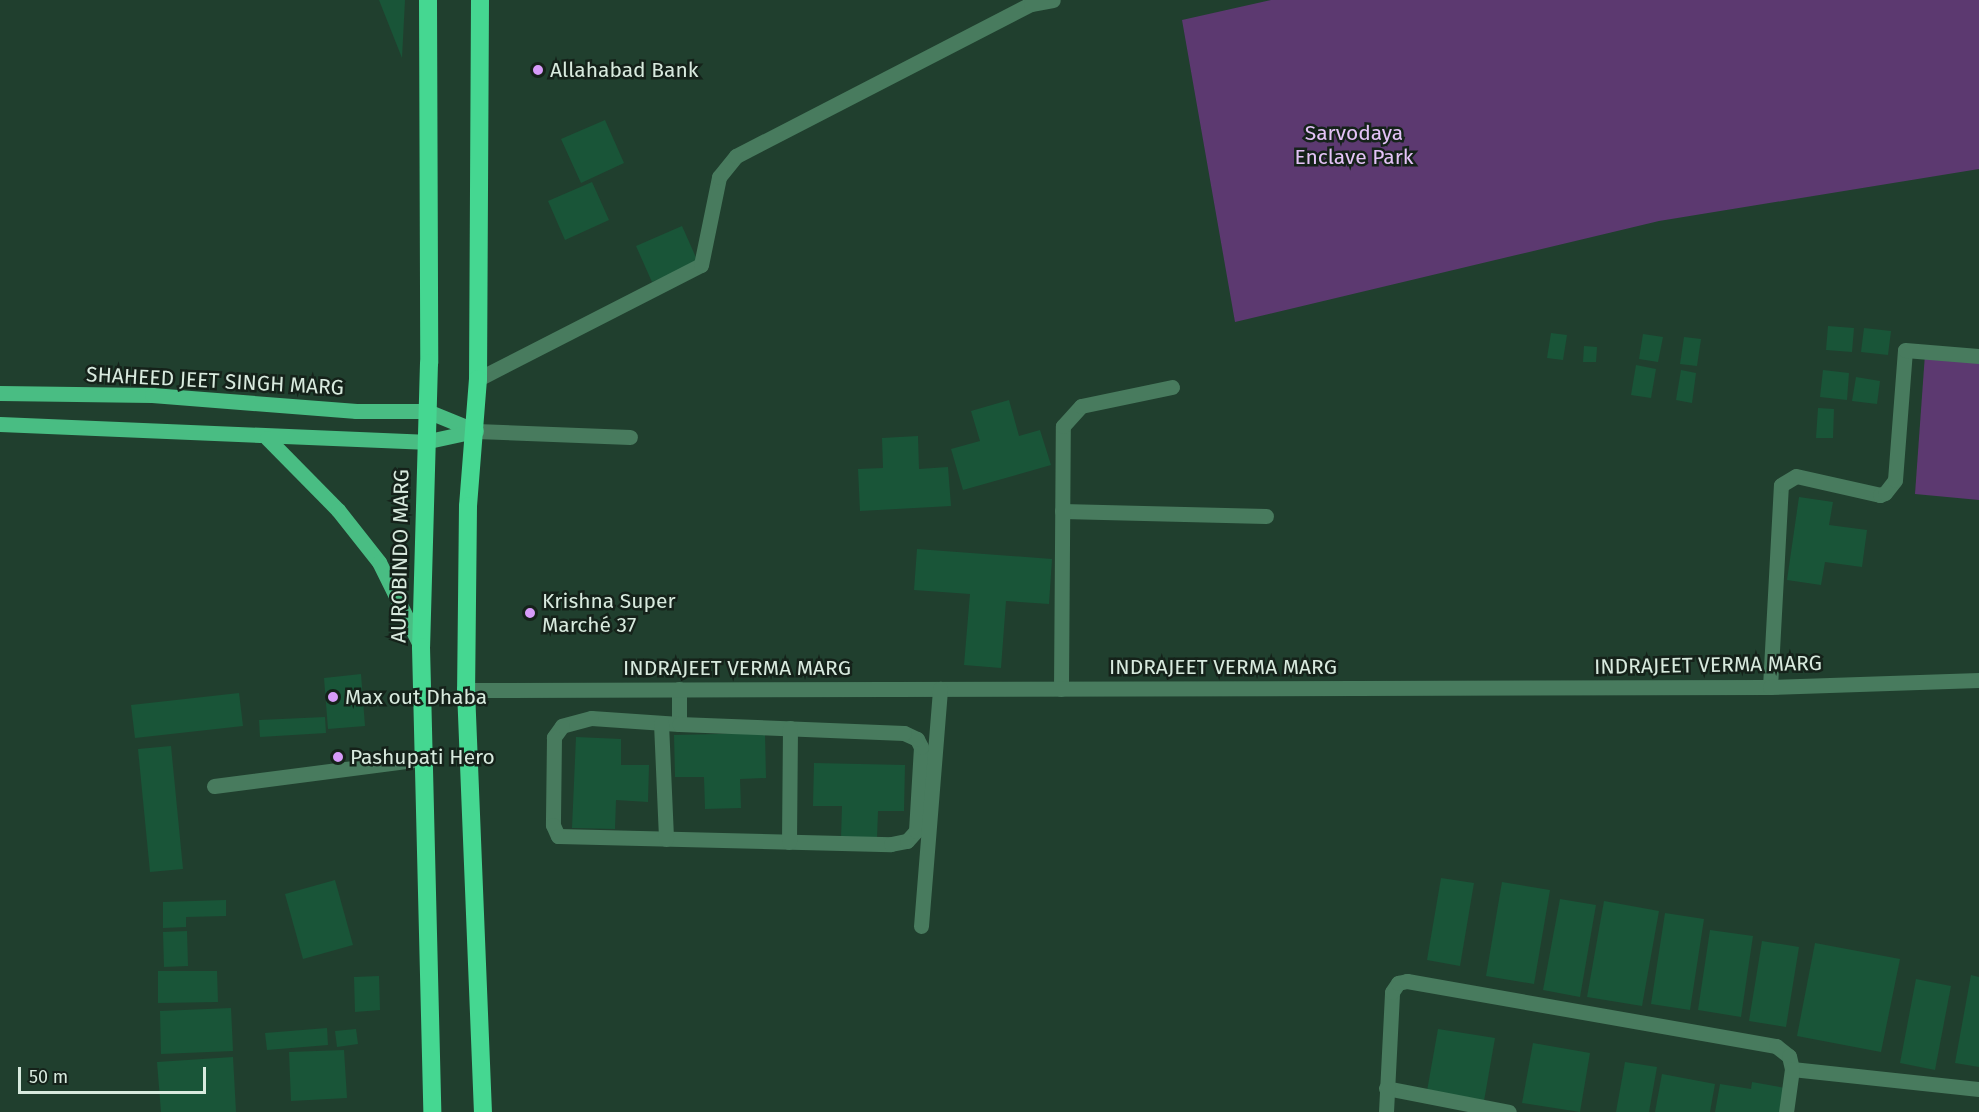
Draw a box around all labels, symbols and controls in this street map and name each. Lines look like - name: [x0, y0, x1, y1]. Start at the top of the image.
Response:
- place label: Allahabad Bank: [550, 57, 698, 83]
- marker: Allahabad Bank: [531, 63, 545, 77]
- park label: Sarvodaya Enclave Park: [1294, 120, 1414, 170]
- street label: SHAHEED JEET SINGH MARG: [85, 362, 345, 400]
- street label: AUROBINDO MARG: [386, 469, 414, 643]
- place label: Krishna Super Marché 37: [542, 588, 675, 638]
- marker: Krishna Super Marché 37: [523, 606, 537, 620]
- street label: INDRAJEET VERMA MARG: [1594, 650, 1822, 680]
- street label: INDRAJEET VERMA MARG: [1109, 654, 1337, 680]
- street label: INDRAJEET VERMA MARG: [623, 655, 851, 681]
- place label: Max out Dhaba: [345, 684, 487, 710]
- marker: Max out Dhaba: [326, 690, 340, 704]
- place label: Pashupati Hero: [350, 744, 495, 770]
- marker: Pashupati Hero: [331, 750, 345, 764]
- scale bar: [21, 1055, 208, 1093]
- text: 50 m: [29, 1066, 68, 1088]

